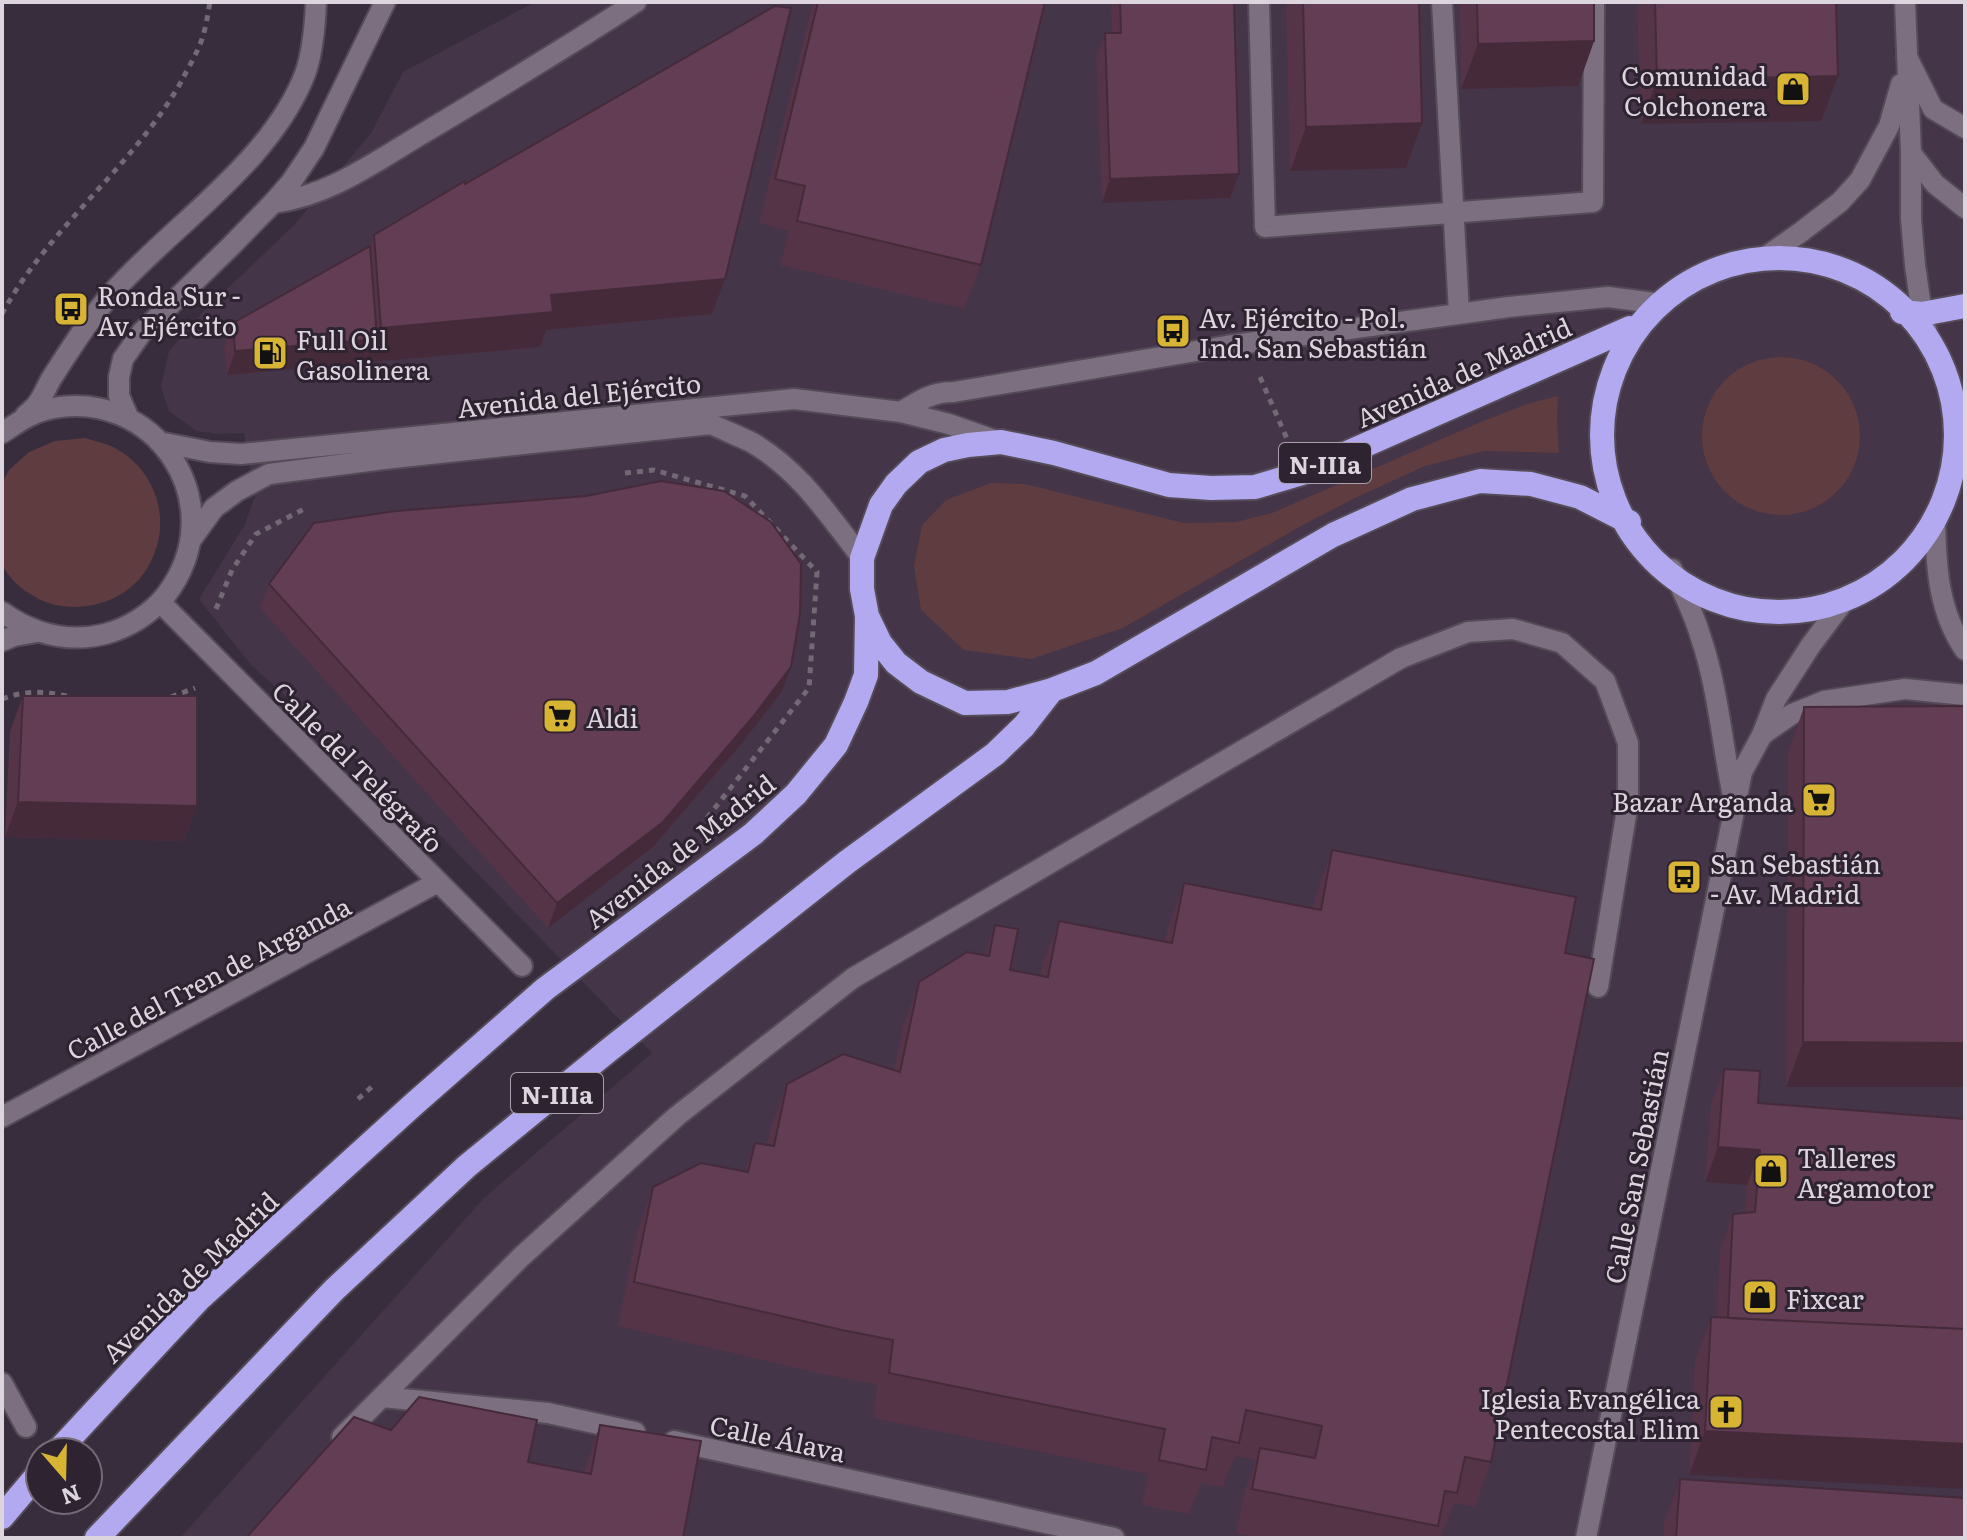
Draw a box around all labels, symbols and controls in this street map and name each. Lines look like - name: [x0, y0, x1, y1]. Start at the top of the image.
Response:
- place label: Comunidad Colchonera: [1621, 55, 1767, 124]
- shop icon: Comunidad Colchonera: [1774, 70, 1812, 108]
- place label: Ronda Sur - Av. Ejército: [97, 275, 241, 344]
- bus stop icon: Ronda Sur - Av. Ejército: [52, 290, 90, 328]
- place label: Av. Ejército - Pol. Ind. San Sebastián: [1199, 297, 1427, 366]
- street label: Avenida de Madrid: [1349, 306, 1577, 436]
- bus stop icon: Av. Ejército - Pol. Ind. San Sebastián: [1154, 312, 1192, 350]
- place label: Full Oil Gasolinera: [296, 319, 430, 388]
- fuel station icon: Full Oil Gasolinera: [251, 334, 289, 372]
- street label: Avenida del Ejército: [455, 362, 703, 426]
- road number: N-IIIa: [1279, 443, 1371, 483]
- street label: Calle del Telégrafo: [264, 671, 454, 861]
- supermarket icon: Aldi: [541, 697, 579, 735]
- place label: Aldi: [586, 697, 638, 736]
- street label: Avenida de Madrid: [576, 763, 783, 937]
- place label: Bazar Arganda: [1612, 781, 1793, 820]
- supermarket icon: Bazar Arganda: [1800, 781, 1838, 819]
- place label: San Sebastián - Av. Madrid: [1710, 843, 1881, 912]
- bus stop icon: San Sebastián - Av. Madrid: [1665, 858, 1703, 896]
- street label: Calle del Tren de Arganda: [59, 885, 357, 1069]
- street label: Calle San Sebastián: [1593, 1045, 1677, 1287]
- road number: N-IIIa: [511, 1073, 603, 1113]
- place label: Talleres Argamotor: [1797, 1137, 1934, 1206]
- shop icon: Talleres Argamotor: [1752, 1152, 1790, 1190]
- street label: Avenida de Madrid: [92, 1181, 286, 1371]
- shop icon: Fixcar: [1741, 1278, 1779, 1316]
- place label: Fixcar: [1786, 1278, 1865, 1317]
- place label: Iglesia Evangélica Pentecostal Elim: [1481, 1378, 1700, 1447]
- church icon: Iglesia Evangélica Pentecostal Elim: [1707, 1393, 1745, 1431]
- street label: Calle Álava: [707, 1404, 849, 1470]
- north arrow: [24, 1436, 104, 1516]
- text: N: [57, 1478, 86, 1515]

